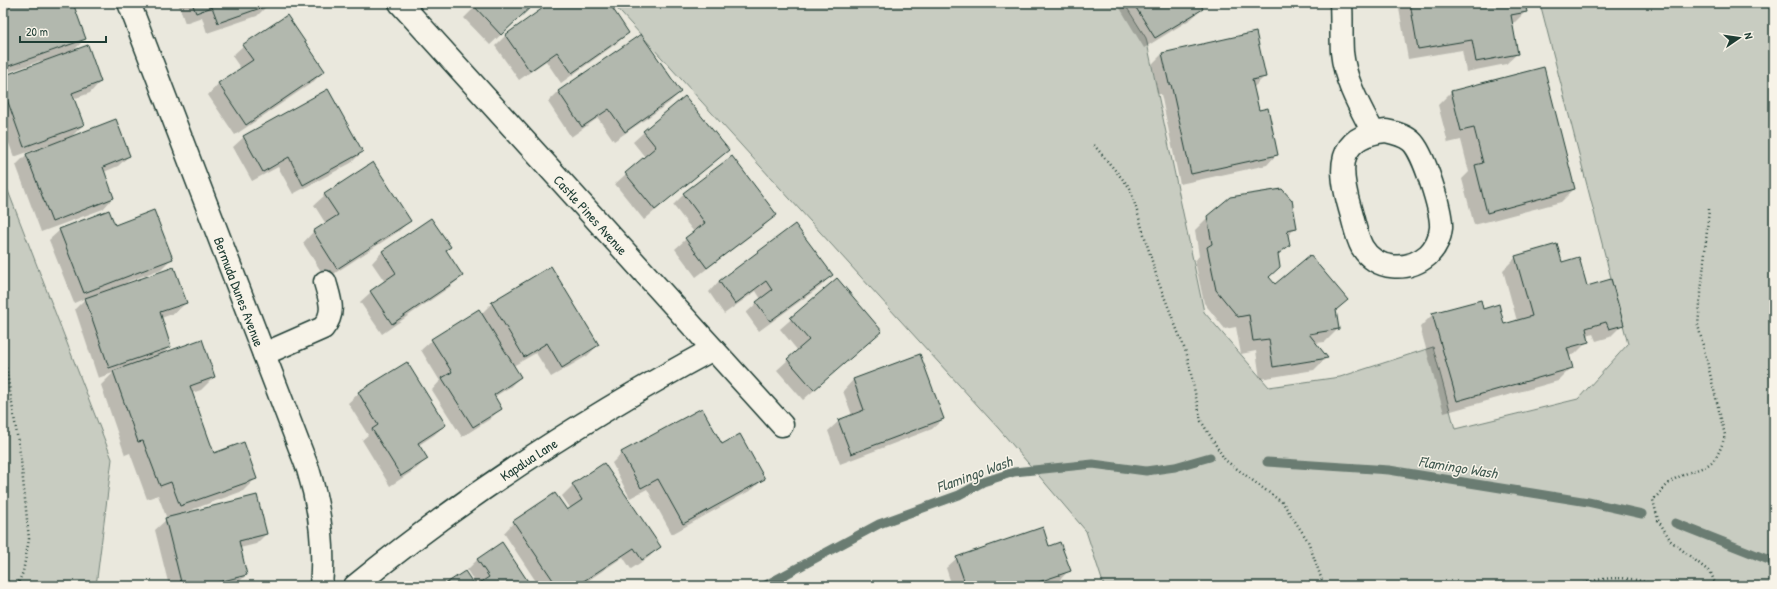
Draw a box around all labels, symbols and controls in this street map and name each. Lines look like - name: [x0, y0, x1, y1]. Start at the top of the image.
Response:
- scale bar: [20, 18, 106, 44]
- north arrow: [1719, 18, 1759, 58]
- text: 20 m: [26, 23, 48, 40]
- text: N: [1741, 31, 1756, 40]
- street label: Castle Pines Avenue: [550, 170, 633, 259]
- street label: Bermuda Dunes Avenue: [210, 234, 270, 349]
- street label: Kapalua Lane: [496, 433, 561, 485]
- water label: Flamingo Wash: [933, 450, 1016, 497]
- water label: Flamingo Wash: [1417, 450, 1500, 484]

